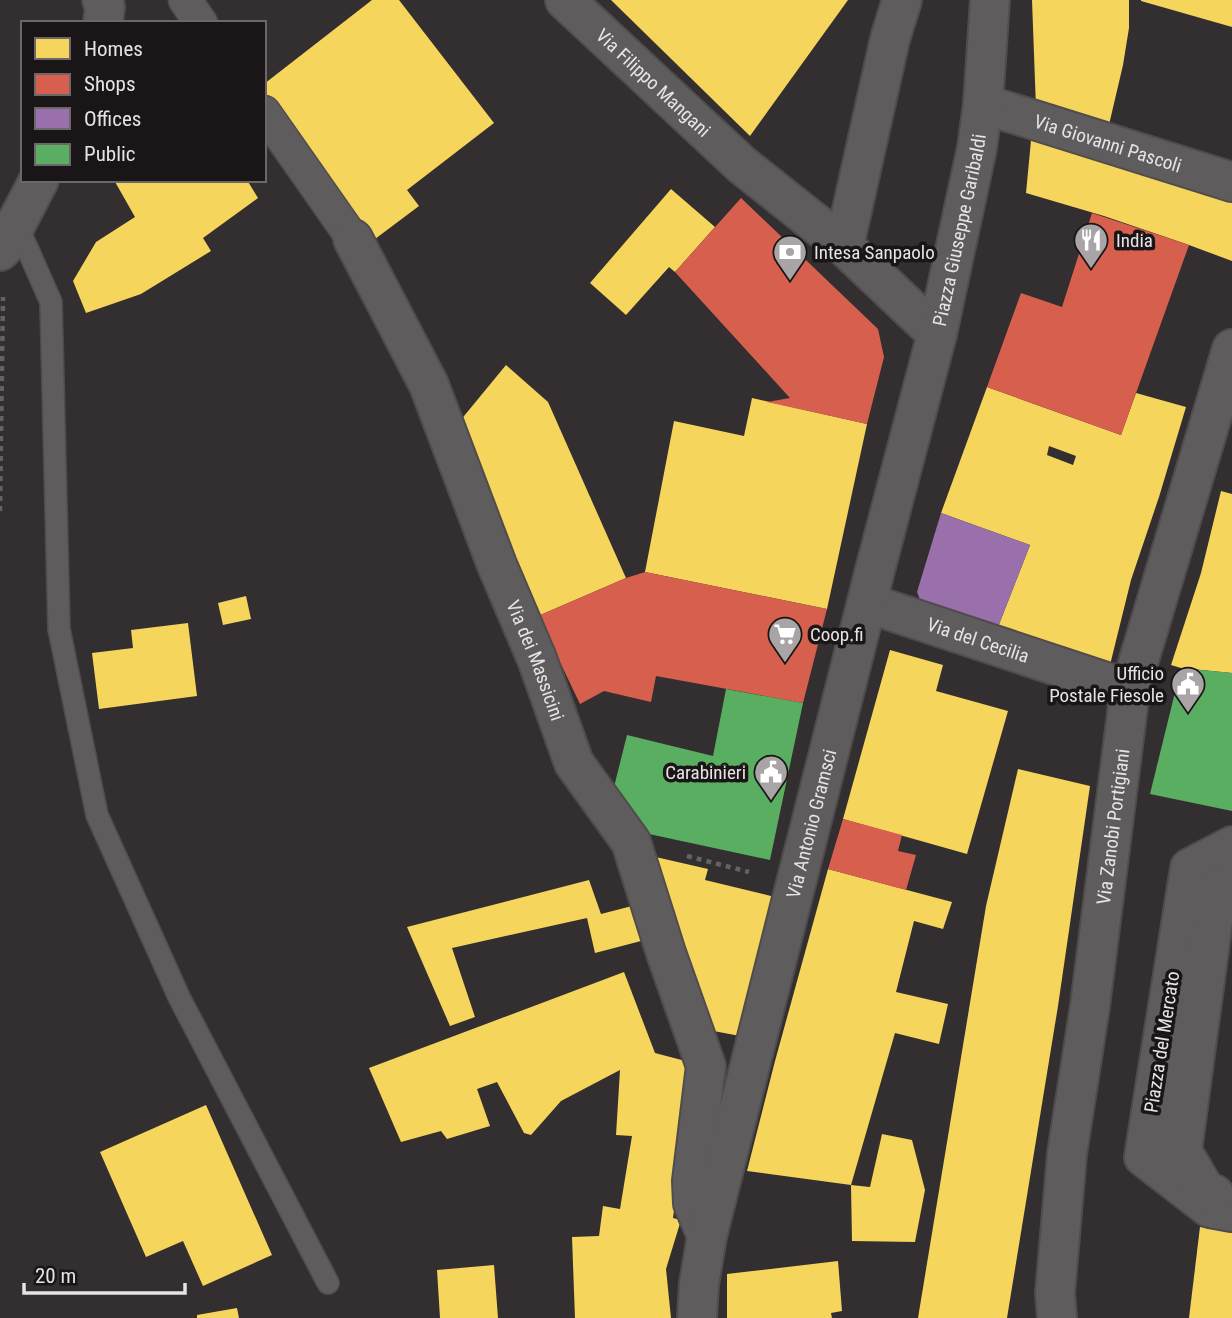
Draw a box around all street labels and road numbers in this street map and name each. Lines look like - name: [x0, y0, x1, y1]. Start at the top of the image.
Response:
- street label: Via Filippo Mangani: [591, 24, 716, 141]
- street label: Via Giovanni Pascoli: [1032, 109, 1184, 177]
- street label: Piazza Giuseppe Garibaldi: [928, 133, 990, 328]
- street label: Via dei Massicini: [502, 597, 569, 724]
- street label: Via del Cecilia: [924, 612, 1032, 667]
- street label: Via Antonio Gramsci: [781, 747, 841, 901]
- street label: Via Zanobi Portigiani: [1091, 747, 1134, 906]
- street label: Piazza del Mercato: [1139, 970, 1185, 1114]

